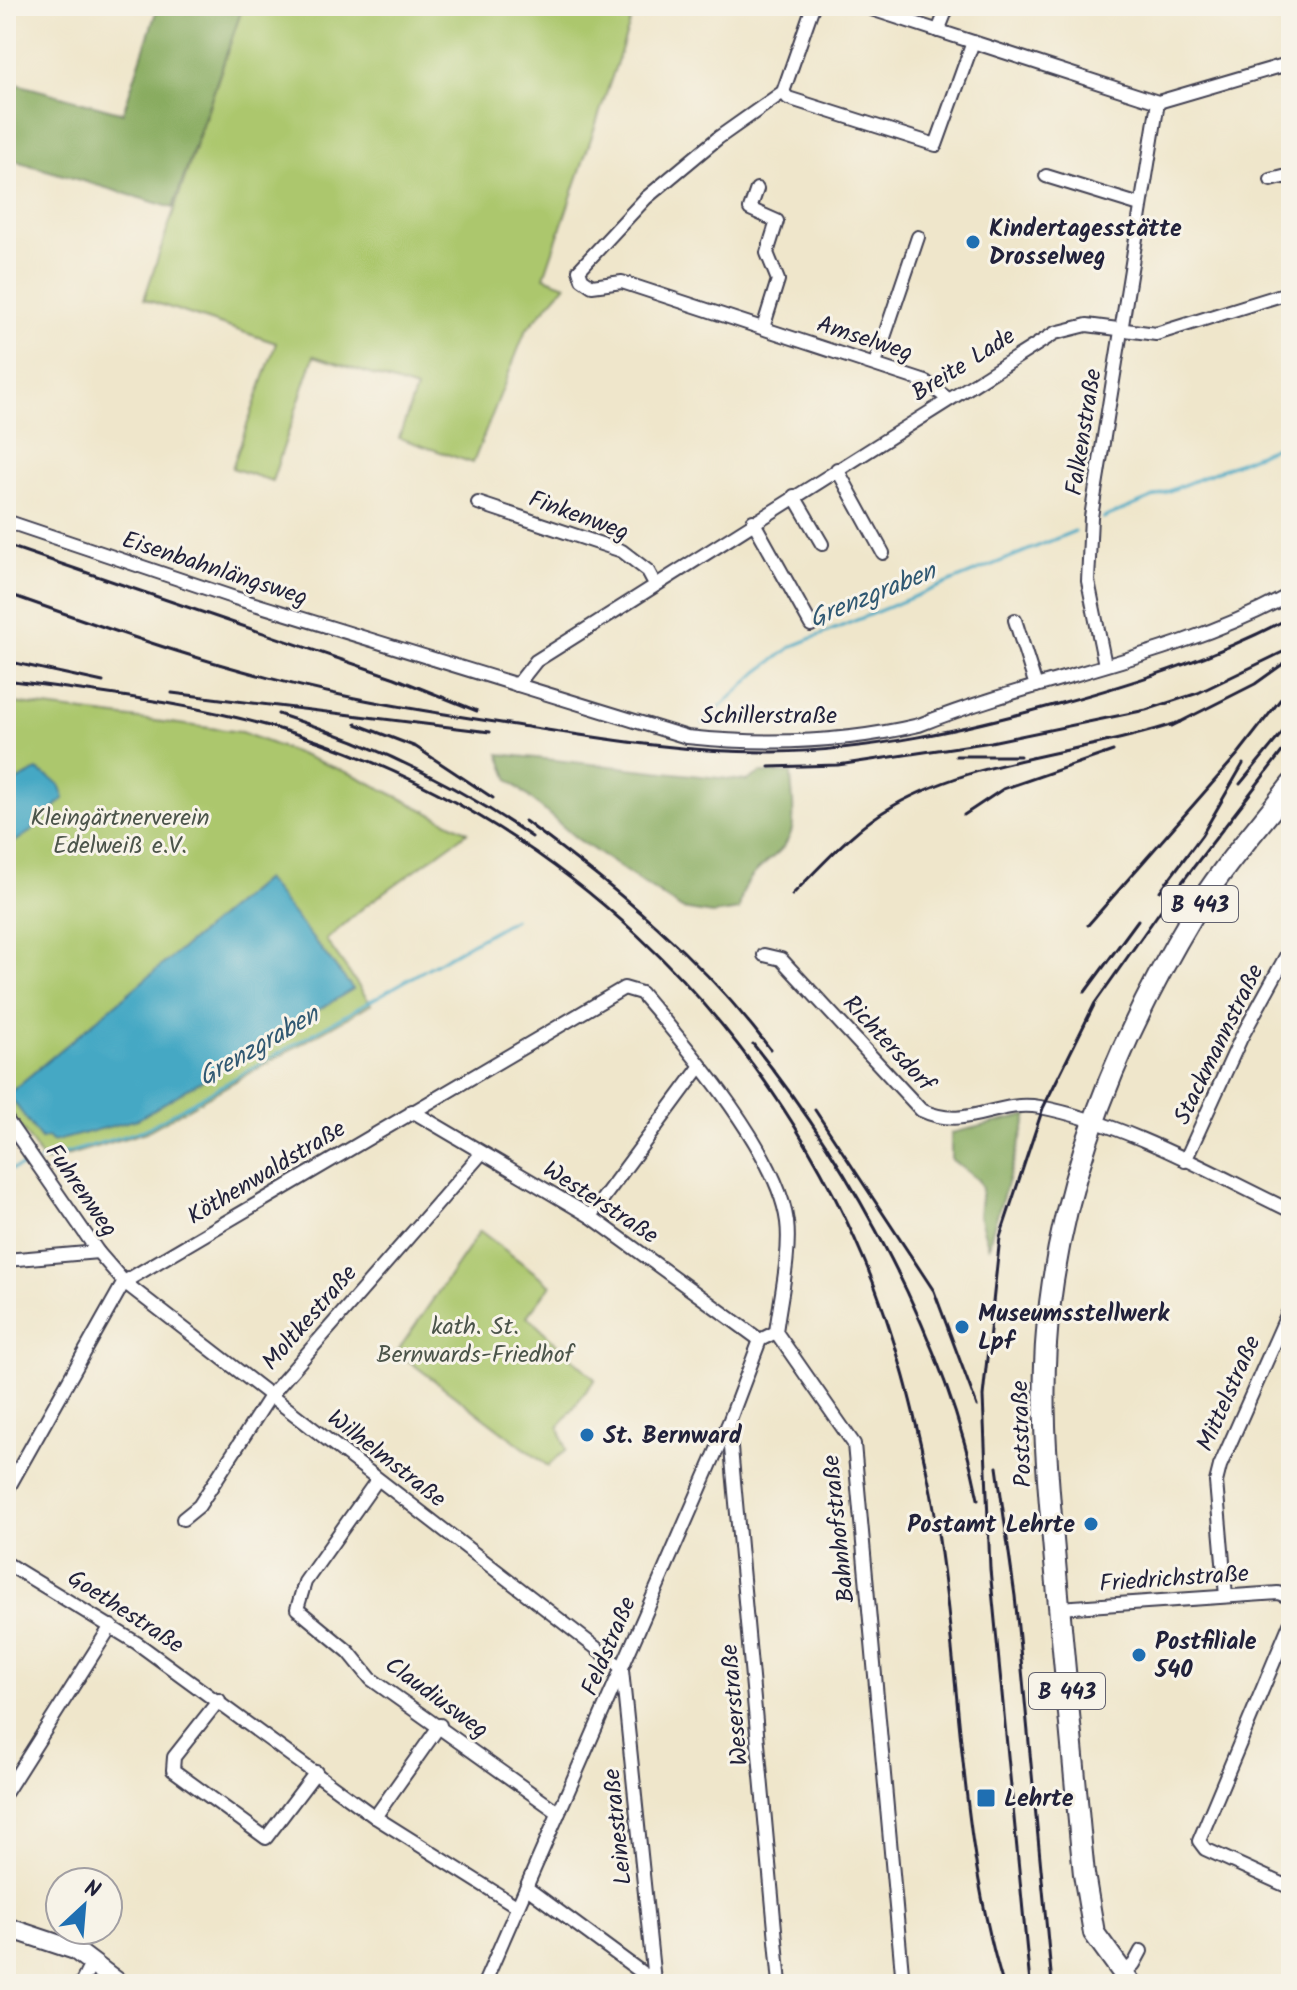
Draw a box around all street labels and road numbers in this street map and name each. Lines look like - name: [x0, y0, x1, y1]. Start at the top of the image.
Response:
- street label: Amselweg: [811, 306, 918, 373]
- street label: Breite Lade: [904, 318, 1024, 413]
- street label: Falkenstraße: [1055, 366, 1114, 499]
- street label: Finkenweg: [523, 480, 634, 553]
- street label: Eisenbahnlängsweg: [117, 521, 312, 618]
- street label: Schillerstraße: [701, 697, 837, 736]
- road number: B 443: [1162, 886, 1238, 922]
- street label: Stackmannstraße: [1164, 957, 1275, 1132]
- street label: Richtersdorf: [832, 986, 946, 1104]
- street label: Köthenwaldstraße: [180, 1110, 354, 1236]
- street label: Fuhrenweg: [34, 1136, 127, 1246]
- street label: Westerstraße: [534, 1151, 666, 1255]
- street label: Moltkestraße: [253, 1256, 368, 1380]
- street label: Mittelstraße: [1186, 1329, 1272, 1458]
- street label: Poststraße: [1001, 1380, 1044, 1488]
- street label: Wilhelmstraße: [318, 1400, 454, 1519]
- street label: Bahnhofstraße: [812, 1453, 867, 1605]
- street label: Friedrichstraße: [1098, 1555, 1250, 1604]
- street label: Goethestraße: [59, 1560, 192, 1665]
- street label: Feldstraße: [571, 1591, 648, 1702]
- street label: Weserstraße: [711, 1642, 760, 1767]
- street label: Claudiusweg: [376, 1647, 496, 1750]
- road number: B 443: [1029, 1673, 1105, 1709]
- street label: Leinestraße: [593, 1767, 644, 1887]

